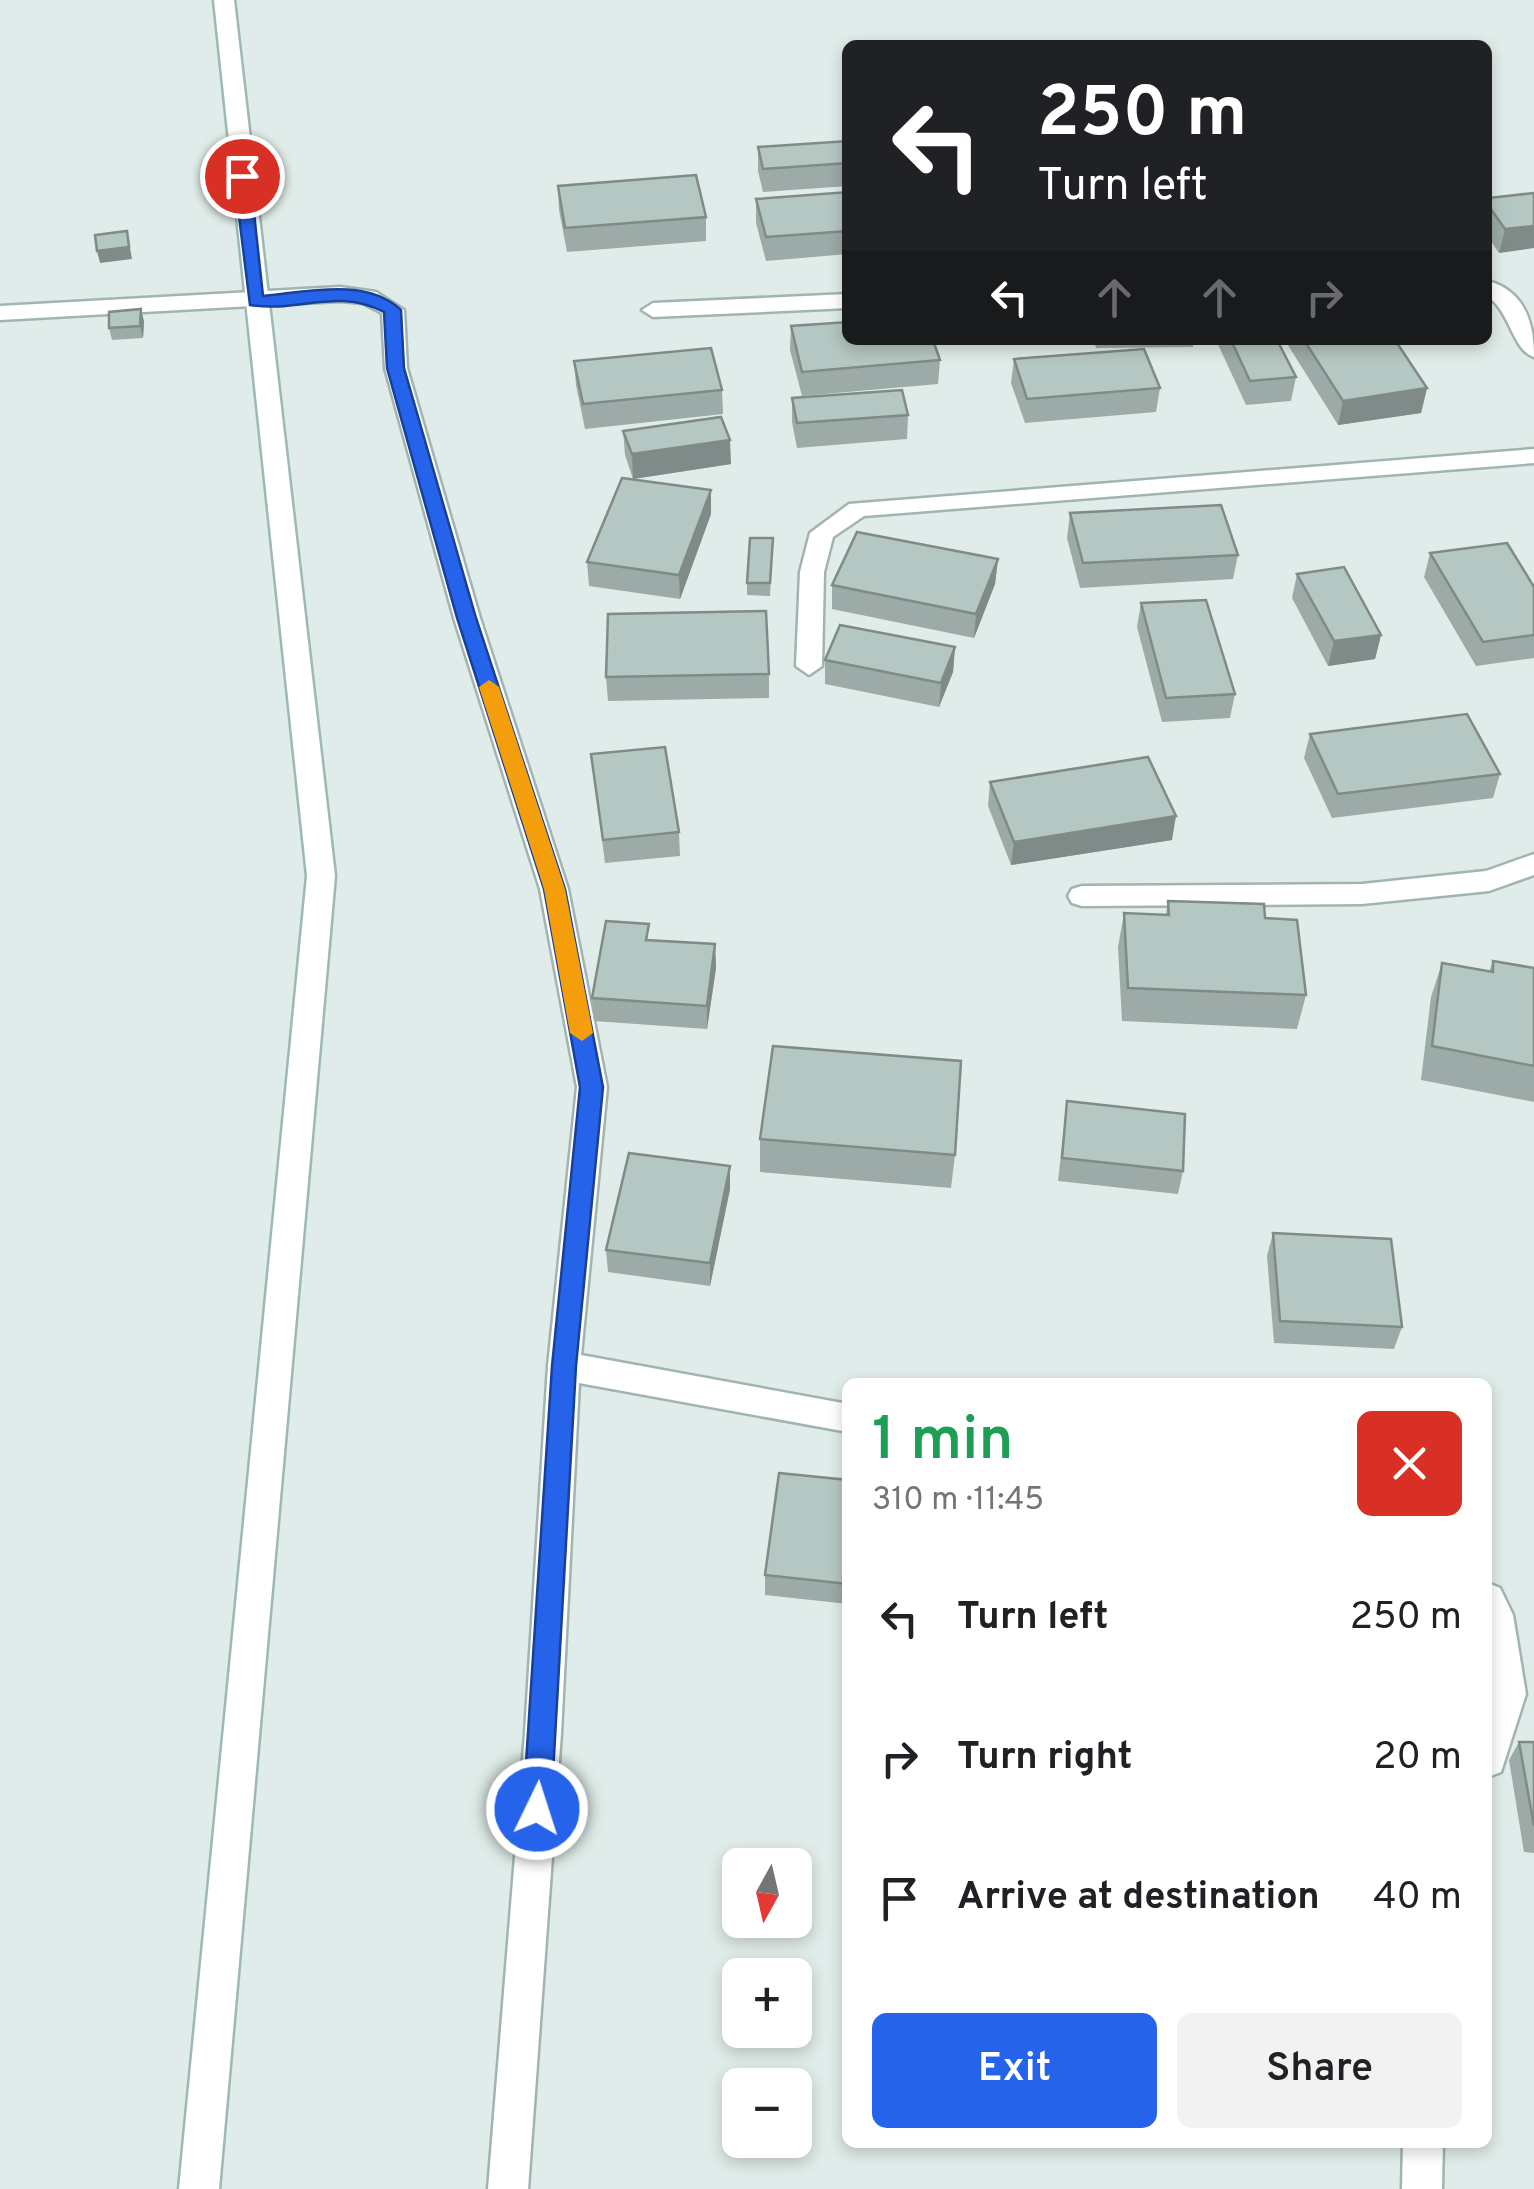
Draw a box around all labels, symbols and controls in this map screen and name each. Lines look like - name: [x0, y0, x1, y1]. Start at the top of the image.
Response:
- text: 250 m: [1037, 72, 1247, 161]
- icon: left: [872, 80, 1002, 210]
- pin: [200, 134, 285, 219]
- icon: arrive: [215, 149, 270, 204]
- text: Turn left: [1037, 159, 1208, 216]
- icon: left: [982, 270, 1037, 325]
- icon: ahead: [1087, 270, 1142, 325]
- icon: ahead: [1192, 270, 1247, 325]
- icon: right: [1297, 270, 1352, 325]
- text: 1 min: [872, 1405, 1013, 1481]
- button: close: [1357, 1411, 1462, 1516]
- text: 310 m · 11:45: [872, 1481, 1044, 1521]
- icon: left: [872, 1591, 927, 1646]
- text: Turn left: [957, 1594, 1109, 1643]
- text: 250 m: [1350, 1594, 1462, 1643]
- icon: right: [872, 1731, 927, 1786]
- text: Turn right: [957, 1734, 1132, 1783]
- text: 20 m: [1373, 1734, 1462, 1783]
- position arrow: [485, 1757, 589, 1861]
- north arrow: [722, 1848, 812, 1938]
- map controls: [722, 1848, 812, 2158]
- icon: arrive: [872, 1871, 927, 1926]
- text: Arrive at destination: [957, 1874, 1320, 1923]
- text: 40 m: [1373, 1874, 1462, 1923]
- button: +: [722, 1958, 812, 2048]
- button: Exit: [872, 2013, 1157, 2128]
- button: Share: [1177, 2013, 1462, 2128]
- button: −: [722, 2068, 812, 2158]

